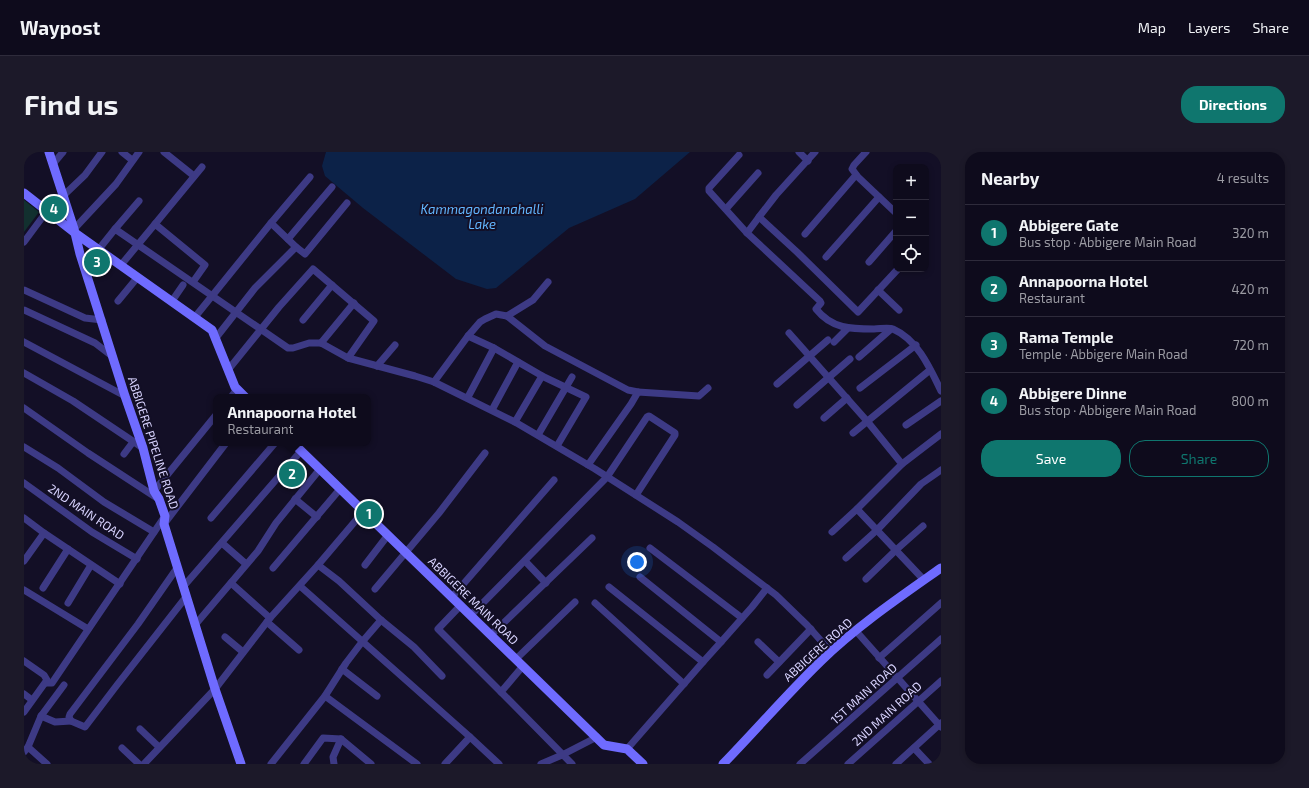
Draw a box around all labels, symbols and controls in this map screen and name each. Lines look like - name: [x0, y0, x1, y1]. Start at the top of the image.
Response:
- text: Waypost: [20, 16, 100, 39]
- text: Map: [1138, 19, 1166, 36]
- text: Layers: [1188, 19, 1230, 36]
- text: Share: [1252, 19, 1289, 36]
- button: Directions: [1181, 86, 1285, 123]
- text: Find us: [24, 87, 118, 121]
- map controls: [893, 164, 929, 272]
- button: +: [893, 164, 929, 200]
- text: Nearby: [981, 168, 1039, 188]
- text: 4 results: [1217, 170, 1269, 186]
- pin: 4: [41, 194, 67, 224]
- button: −: [893, 200, 929, 236]
- water label: Kammagondanahalli Lake: [420, 201, 544, 232]
- text: Abbigere Gate: [1019, 216, 1119, 234]
- text: 1: [991, 225, 997, 241]
- text: 320 m: [1232, 225, 1269, 241]
- text: Bus stop · Abbigere Main Road: [1019, 234, 1196, 250]
- button: locate: [893, 236, 929, 272]
- pin: 3: [84, 247, 110, 277]
- text: Annapoorna Hotel: [1019, 272, 1148, 290]
- text: 2: [990, 281, 998, 297]
- text: 420 m: [1232, 281, 1269, 297]
- text: Restaurant: [1019, 290, 1085, 306]
- text: Rama Temple: [1019, 328, 1114, 346]
- text: 3: [990, 337, 998, 353]
- text: 720 m: [1233, 337, 1269, 353]
- text: Temple · Abbigere Main Road: [1019, 346, 1188, 362]
- street label: ABBIGERE PIPELINE ROAD: [126, 375, 182, 511]
- text: Abbigere Dinne: [1019, 384, 1127, 402]
- text: 4: [990, 393, 998, 409]
- text: 800 m: [1231, 393, 1269, 409]
- popup: [213, 394, 371, 446]
- text: Bus stop · Abbigere Main Road: [1019, 402, 1196, 418]
- text: Annapoorna Hotel: [228, 403, 357, 421]
- text: Restaurant: [228, 421, 293, 437]
- button: Save: [981, 440, 1121, 477]
- button: Share: [1129, 440, 1269, 477]
- pin: 2: [279, 459, 305, 489]
- street label: 2ND MAIN ROAD: [46, 481, 127, 542]
- pin: 1: [356, 499, 382, 529]
- your location: [627, 552, 647, 572]
- street label: ABBIGERE MAIN ROAD: [426, 554, 522, 647]
- street label: ABBIGERE ROAD: [780, 615, 855, 684]
- street label: 1ST MAIN ROAD: [827, 660, 899, 727]
- street label: 2ND MAIN ROAD: [849, 678, 924, 748]

